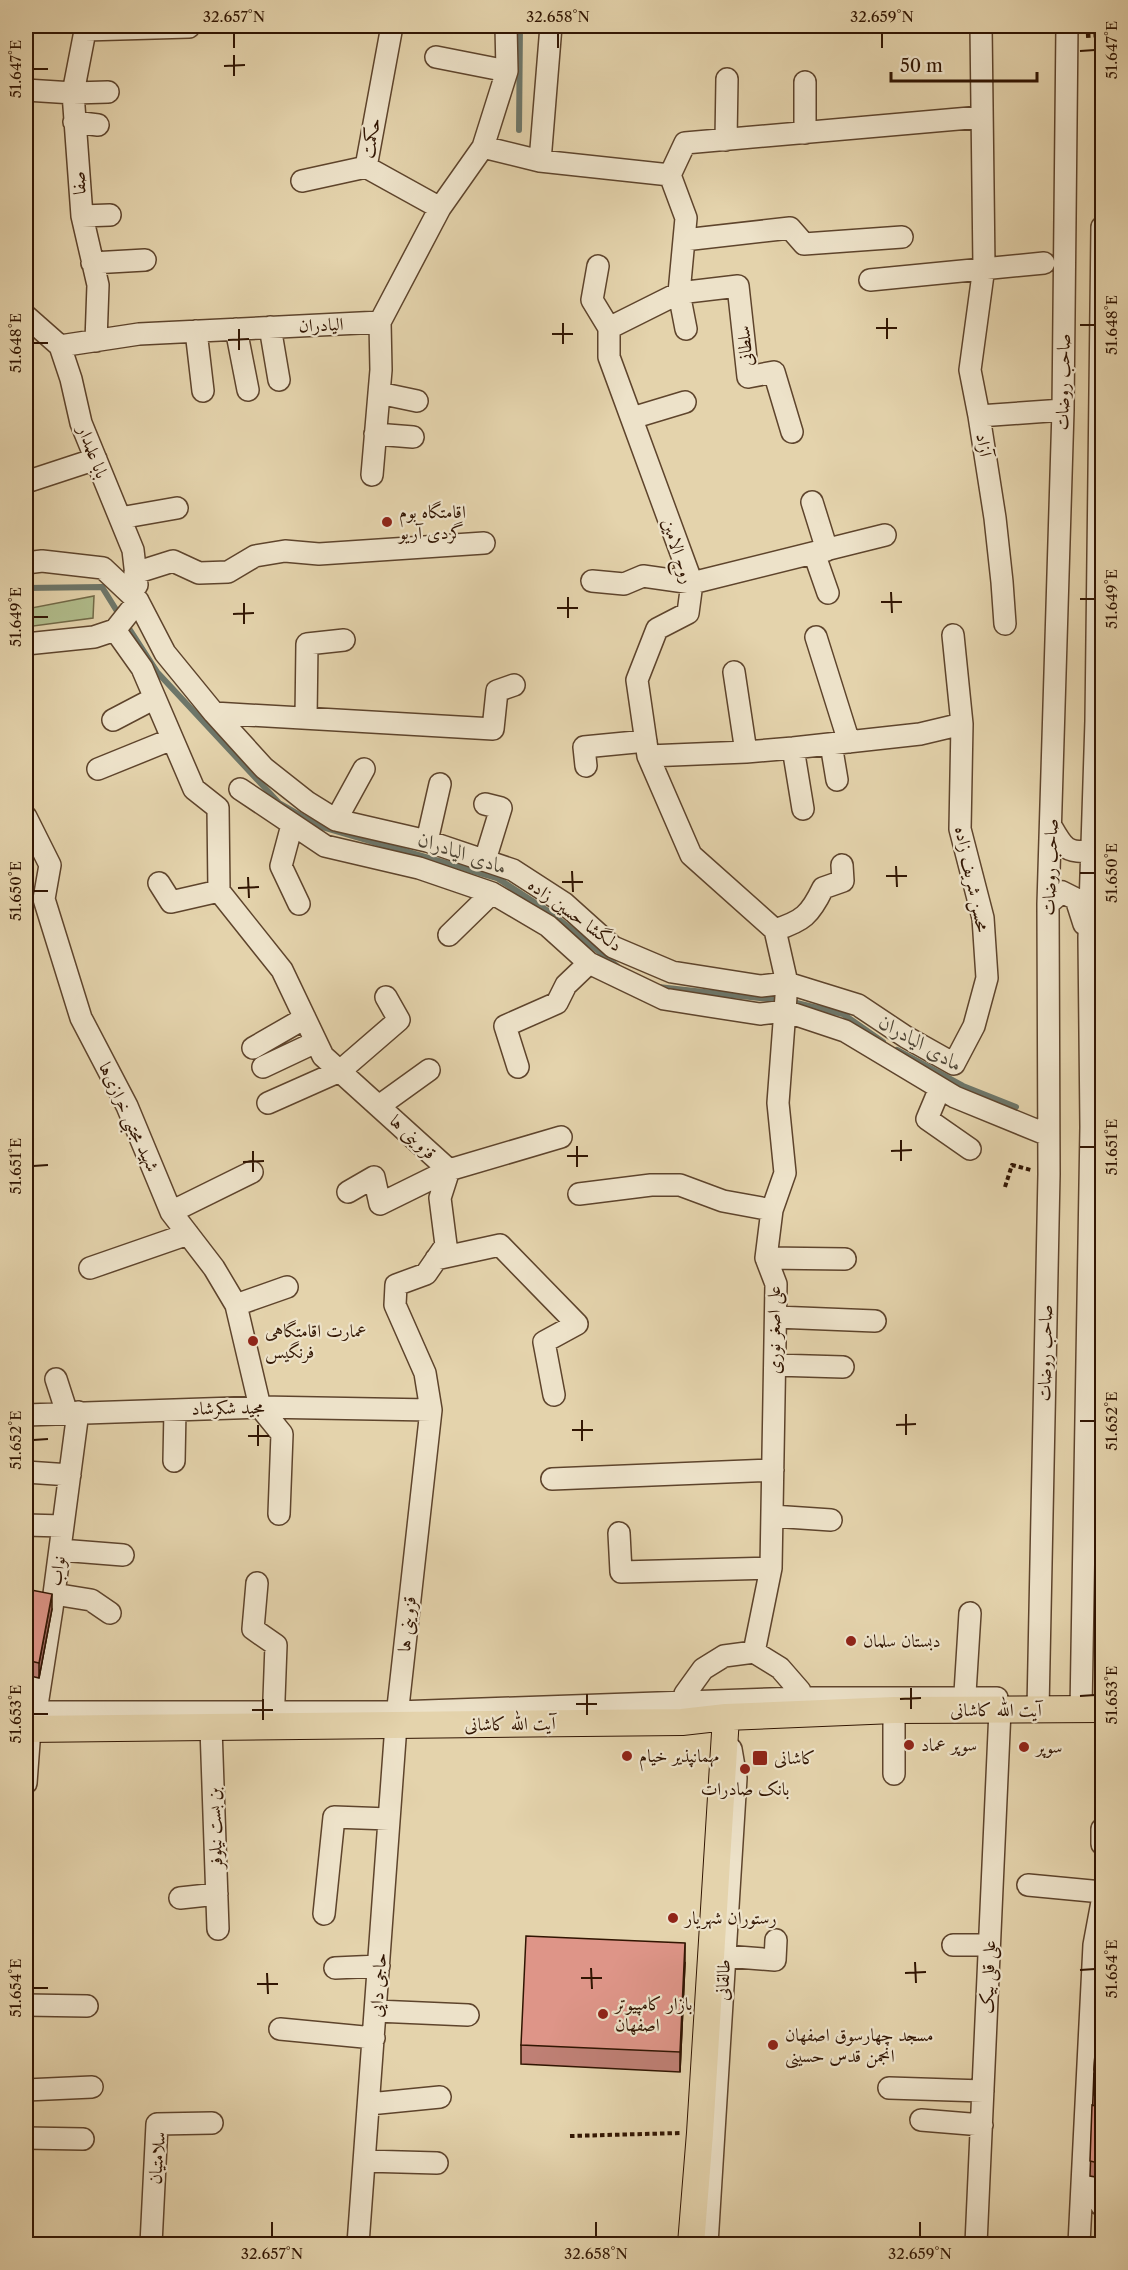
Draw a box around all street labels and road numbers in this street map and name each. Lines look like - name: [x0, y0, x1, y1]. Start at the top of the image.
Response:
- street label: حکمت: [357, 116, 385, 160]
- street label: صفا: [67, 171, 91, 195]
- street label: الیادران: [298, 313, 344, 337]
- street label: سلطانی: [732, 324, 758, 368]
- street label: صاحب روضات: [1051, 333, 1076, 431]
- street label: بابا علمدار: [72, 421, 113, 482]
- street label: آزاد: [971, 432, 997, 460]
- street label: روح الامین: [652, 516, 699, 588]
- street label: صاحب روضات: [1037, 818, 1064, 916]
- street label: محسن شریف زاده: [949, 824, 994, 934]
- street label: دلگشا حسین زاده: [524, 873, 627, 956]
- street label: شهید مجتبی خرازی‌ها: [90, 1059, 164, 1177]
- street label: قزوینی ها: [385, 1110, 441, 1165]
- street label: علی اصغر نوری: [763, 1286, 787, 1374]
- street label: صاحب روضات: [1033, 1304, 1058, 1402]
- street label: مجید شکرشاد: [191, 1396, 265, 1421]
- street label: نواب: [44, 1555, 70, 1587]
- street label: قزوینی ها: [393, 1595, 422, 1653]
- street label: آیت الله کاشانی: [950, 1696, 1044, 1722]
- street label: آیت الله کاشانی: [464, 1709, 558, 1737]
- street label: بن بست نیلوفر: [203, 1786, 228, 1871]
- street label: علی قلی بیک: [976, 1940, 1002, 2014]
- street label: حاجی دایی: [365, 1952, 392, 2018]
- street label: طالقانی: [711, 1959, 735, 2001]
- street label: سلامتیان: [144, 2131, 170, 2185]

